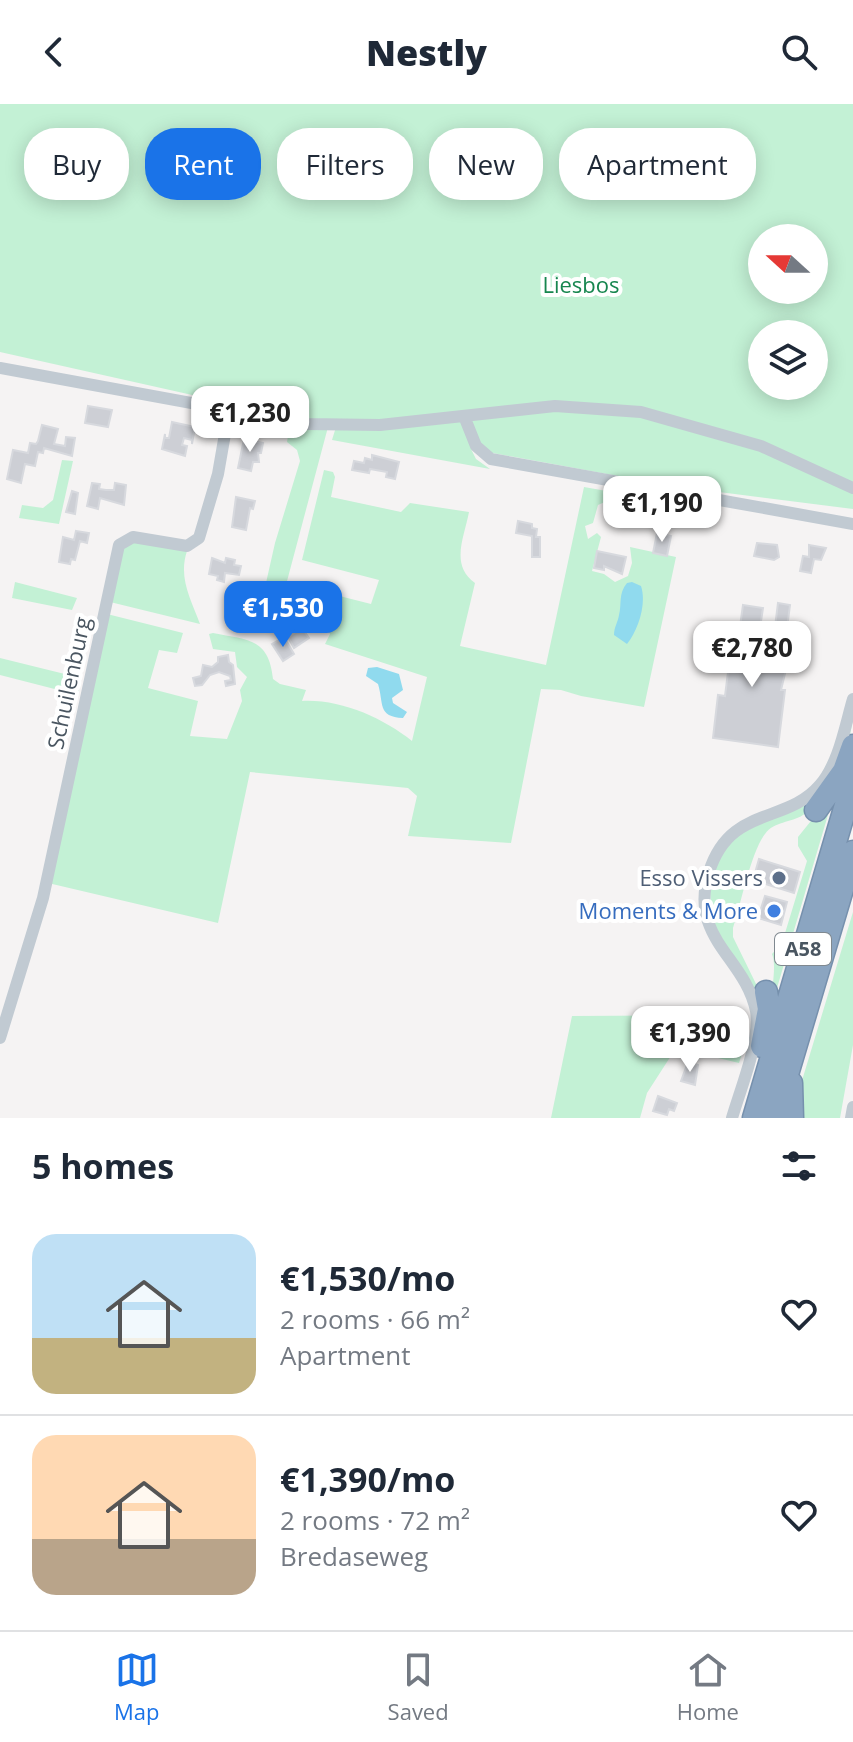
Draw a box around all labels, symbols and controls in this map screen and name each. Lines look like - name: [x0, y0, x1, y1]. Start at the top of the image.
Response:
- text: Nestly: [366, 28, 487, 77]
- icon: back: [32, 30, 76, 74]
- icon: search: [777, 30, 821, 74]
- chip: Buy: [24, 128, 129, 200]
- chip: Rent: [145, 128, 261, 200]
- chip: Filters: [277, 128, 413, 200]
- chip: New: [429, 128, 543, 200]
- chip: Apartment: [559, 128, 756, 200]
- north arrow: [748, 224, 828, 304]
- map controls: [748, 224, 828, 400]
- park label: Liesbos: [542, 269, 620, 299]
- button: layers: [748, 320, 828, 400]
- pin: €1,230: [185, 386, 315, 454]
- text: €1,230: [209, 394, 291, 430]
- pin: €1,190: [597, 476, 727, 544]
- text: €1,190: [621, 484, 703, 520]
- pin: €1,530: [218, 581, 348, 649]
- text: €1,530: [242, 589, 324, 625]
- street label: Schuilenburg: [39, 614, 97, 752]
- pin: €2,780: [687, 621, 817, 689]
- text: €2,780: [711, 629, 793, 665]
- place label: Esso Vissers: [639, 862, 763, 892]
- marker: Esso Vissers: [770, 869, 788, 887]
- place label: Moments & More: [579, 895, 758, 925]
- marker: Moments & More: [765, 902, 783, 920]
- road number: A58: [775, 933, 831, 965]
- pin: €1,390: [625, 1006, 755, 1074]
- text: €1,390: [649, 1014, 731, 1050]
- text: 5 homes: [32, 1143, 174, 1189]
- icon: filters: [777, 1144, 821, 1188]
- text: €1,530/mo: [280, 1255, 455, 1301]
- icon: home: [96, 1266, 192, 1362]
- icon: heart: [777, 1292, 821, 1336]
- text: 2 rooms · 66 m²: [280, 1301, 470, 1337]
- text: Apartment: [280, 1337, 411, 1373]
- text: €1,390/mo: [280, 1456, 455, 1502]
- icon: home: [96, 1467, 192, 1563]
- icon: heart: [777, 1493, 821, 1537]
- text: 2 rooms · 72 m²: [280, 1502, 470, 1538]
- text: Bredaseweg: [280, 1538, 428, 1574]
- tab: Map: [114, 1648, 160, 1726]
- tab: Saved: [388, 1648, 449, 1726]
- tab: Home: [677, 1648, 739, 1726]

